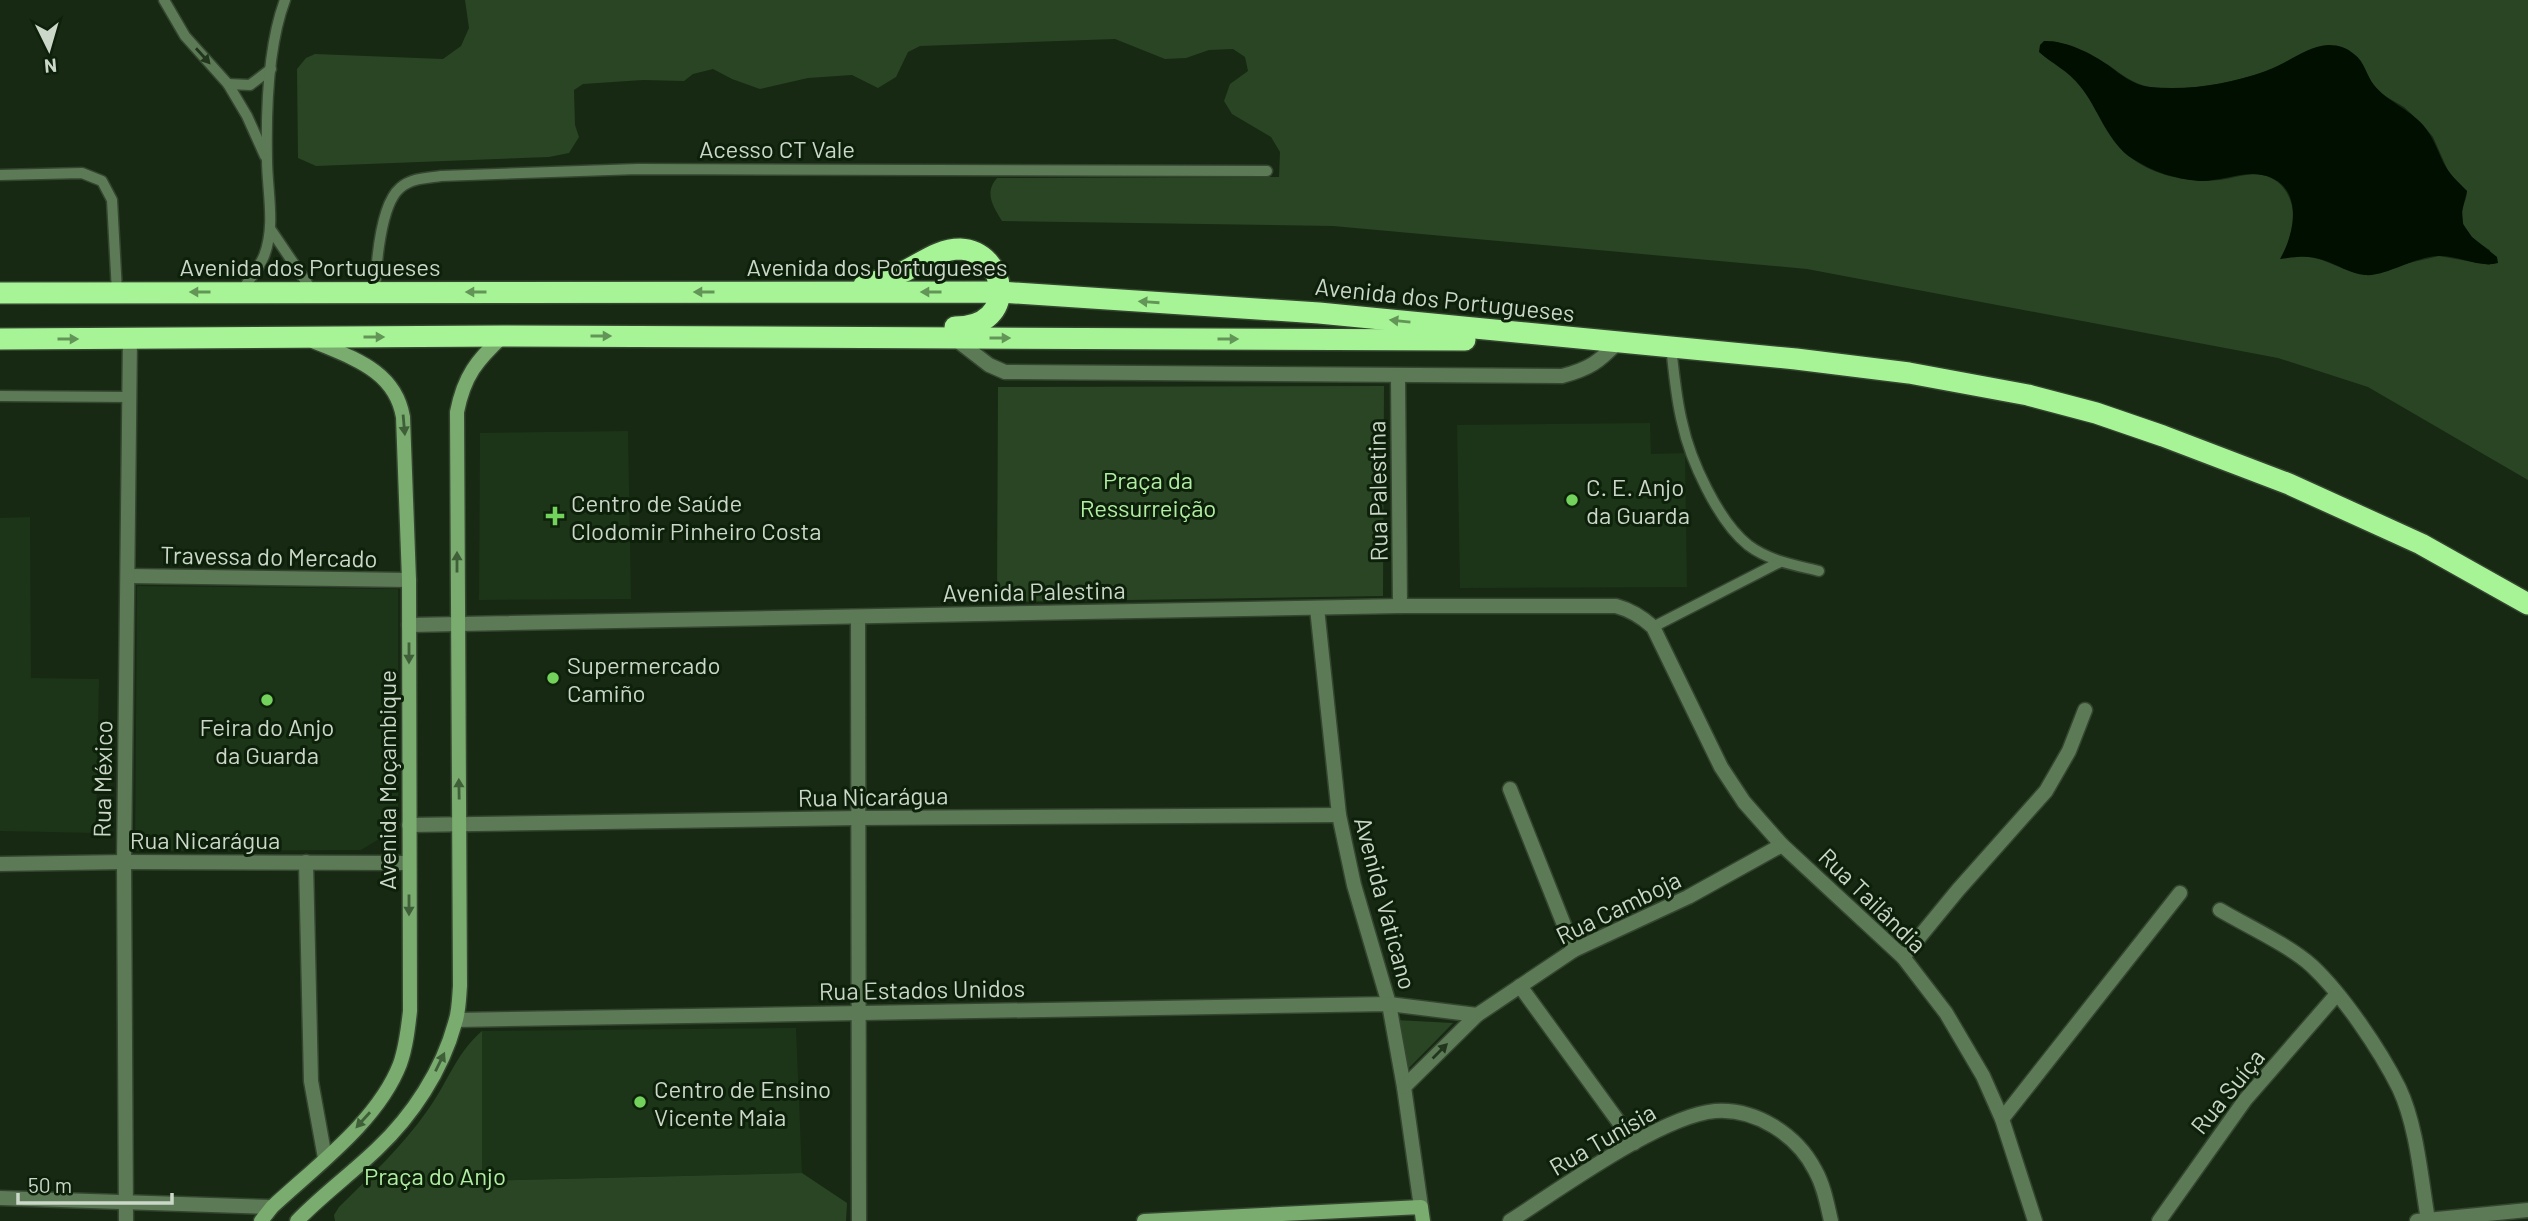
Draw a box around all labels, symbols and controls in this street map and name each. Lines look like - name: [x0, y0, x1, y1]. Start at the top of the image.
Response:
- north arrow: [14, 14, 84, 84]
- one-way arrow: [194, 47, 210, 64]
- text: N: [43, 54, 58, 78]
- street label: Acesso CT Vale: [699, 134, 855, 163]
- street label: Avenida dos Portugueses: [180, 252, 440, 281]
- street label: Avenida dos Portugueses: [747, 252, 1007, 281]
- street label: Avenida dos Portugueses: [1314, 271, 1576, 327]
- one-way arrow: [189, 286, 211, 298]
- one-way arrow: [465, 286, 487, 298]
- one-way arrow: [693, 286, 715, 298]
- one-way arrow: [920, 286, 942, 298]
- one-way arrow: [1137, 296, 1159, 307]
- one-way arrow: [1389, 315, 1411, 326]
- one-way arrow: [590, 330, 612, 342]
- one-way arrow: [363, 331, 385, 343]
- one-way arrow: [989, 332, 1011, 344]
- one-way arrow: [57, 333, 79, 345]
- one-way arrow: [1217, 333, 1239, 345]
- one-way arrow: [399, 414, 410, 436]
- street label: Rua Palestina: [1361, 420, 1393, 562]
- park label: Praça da Ressurreição: [1080, 465, 1216, 522]
- place label: C. E. Anjo da Guarda: [1586, 472, 1690, 529]
- place label: Centro de Saúde Clodomir Pinheiro Costa: [571, 488, 821, 545]
- marker: C. E. Anjo da Guarda: [1564, 492, 1580, 508]
- marker: Centro de Saúde Clodomir Pinheiro Costa: [545, 506, 565, 526]
- street label: Travessa do Mercado: [160, 540, 378, 572]
- one-way arrow: [451, 551, 463, 573]
- street label: Avenida Palestina: [942, 575, 1126, 607]
- one-way arrow: [403, 642, 415, 664]
- place label: Supermercado Camiño: [567, 650, 721, 707]
- street label: Avenida Moçambique: [372, 670, 401, 890]
- marker: Supermercado Camiño: [545, 670, 561, 686]
- marker: Feira do Anjo da Guarda: [259, 692, 275, 708]
- place label: Feira do Anjo da Guarda: [200, 712, 334, 769]
- street label: Rua México: [86, 720, 118, 838]
- one-way arrow: [453, 778, 465, 800]
- street label: Rua Nicarágua: [797, 780, 949, 812]
- street label: Avenida Vaticano: [1349, 814, 1423, 992]
- street label: Rua Nicarágua: [130, 825, 280, 854]
- street label: Rua Tailândia: [1813, 842, 1933, 958]
- street label: Rua Camboja: [1551, 864, 1685, 950]
- one-way arrow: [403, 894, 415, 916]
- street label: Rua Estados Unidos: [818, 973, 1026, 1005]
- one-way arrow: [1432, 1043, 1448, 1060]
- street label: Rua Suíça: [2184, 1043, 2270, 1139]
- one-way arrow: [434, 1052, 446, 1072]
- place label: Centro de Ensino Vicente Maia: [654, 1074, 831, 1131]
- marker: Centro de Ensino Vicente Maia: [632, 1094, 648, 1110]
- street label: Rua Tunísia: [1544, 1097, 1660, 1181]
- one-way arrow: [356, 1111, 372, 1128]
- park label: Praça do Anjo: [364, 1161, 506, 1190]
- scale bar: [18, 1162, 172, 1206]
- text: 50 m: [28, 1172, 72, 1197]

